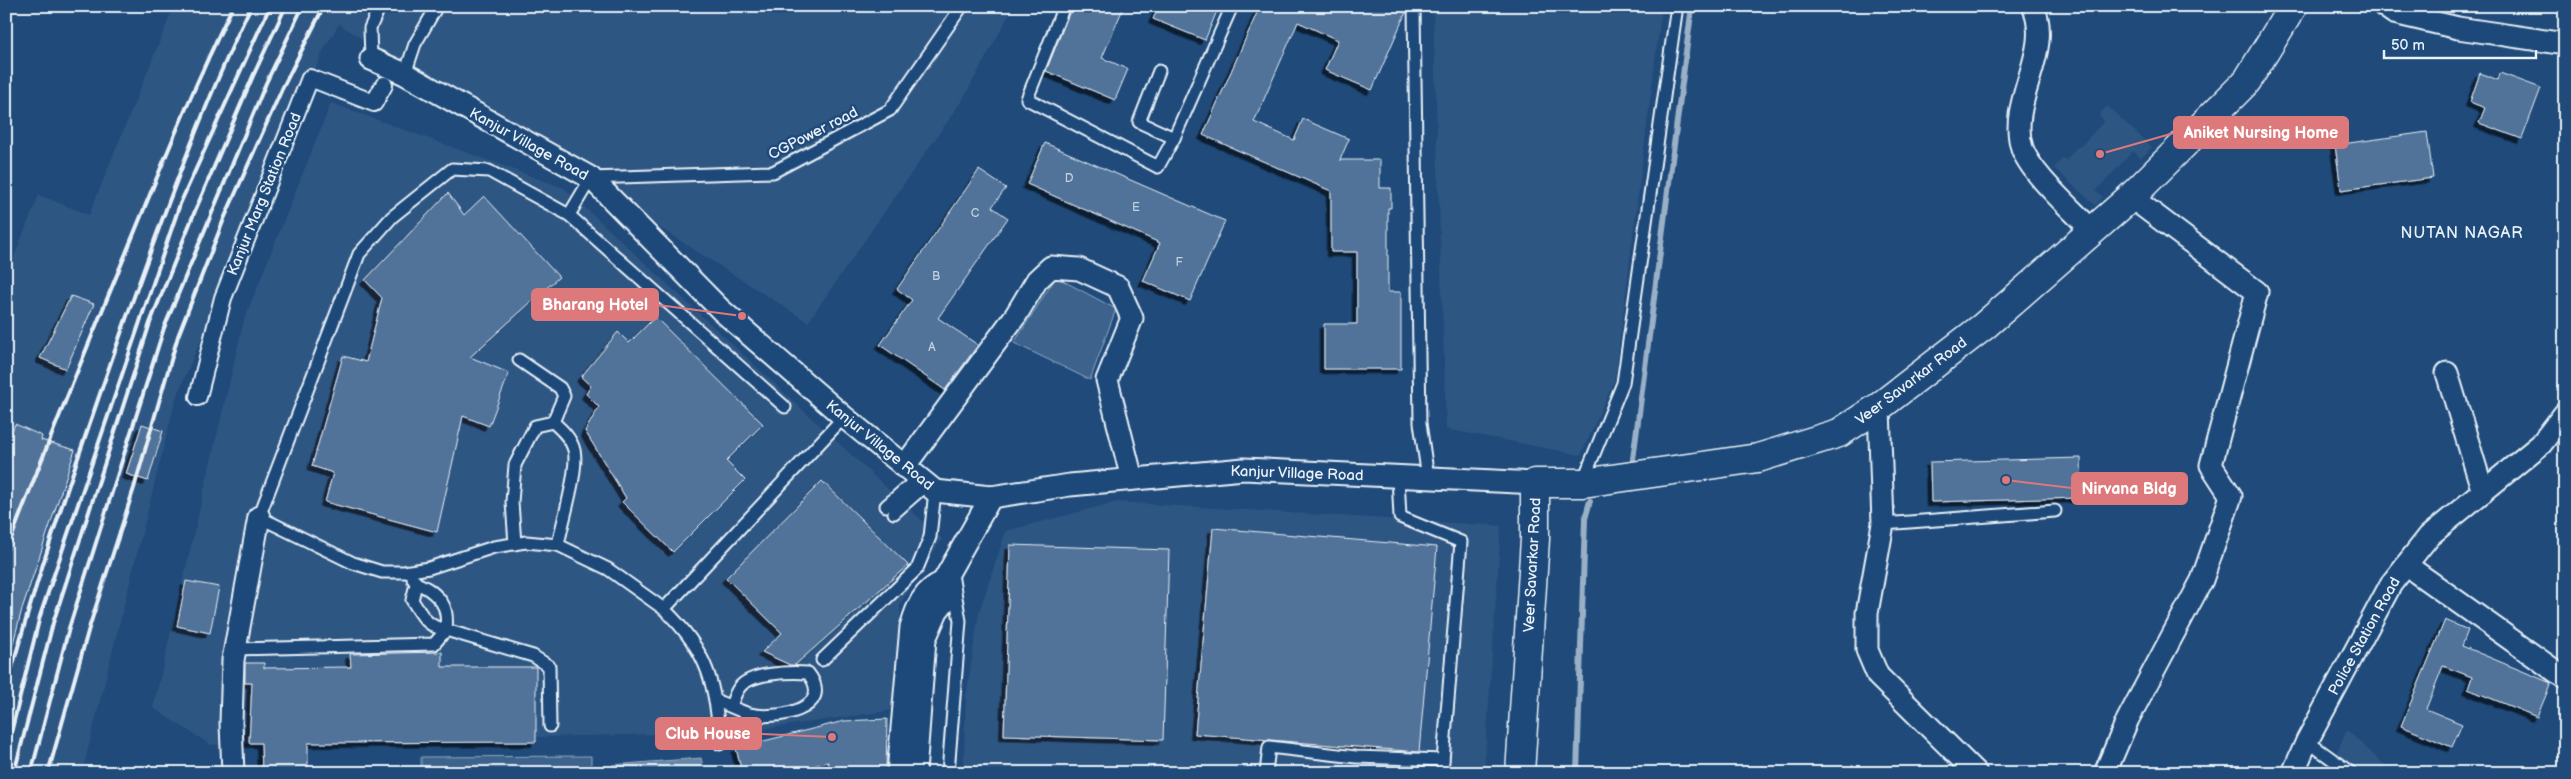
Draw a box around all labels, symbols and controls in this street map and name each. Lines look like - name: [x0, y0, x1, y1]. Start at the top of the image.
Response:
- scale bar: [2384, 28, 2536, 60]
- text: 50 m: [2391, 36, 2425, 55]
- street label: CGPower road: [765, 103, 861, 164]
- street label: Kanjur Village Road: [466, 104, 592, 185]
- street label: Kanjur Marg Station Road: [223, 110, 306, 278]
- callout: Aniket Nursing Home: [2174, 117, 2348, 148]
- text: Aniket Nursing Home: [2183, 124, 2338, 143]
- house number: D: [1065, 171, 1074, 186]
- house number: E: [1132, 200, 1140, 215]
- house number: C: [971, 206, 980, 221]
- district label: NUTAN NAGAR: [2400, 224, 2524, 243]
- house number: F: [1175, 255, 1183, 270]
- house number: B: [932, 269, 940, 284]
- callout: Bharang Hotel: [532, 289, 658, 320]
- text: Bharang Hotel: [542, 296, 648, 315]
- street label: Veer Savarkar Road: [1852, 333, 1971, 430]
- house number: A: [928, 340, 936, 355]
- street label: Kanjur Village Road: [822, 396, 937, 495]
- street label: Kanjur Village Road: [1230, 462, 1364, 485]
- callout: Nirvana Bldg: [2072, 473, 2187, 504]
- text: Nirvana Bldg: [2082, 480, 2176, 499]
- street label: Veer Savarkar Road: [1519, 497, 1546, 633]
- street label: Police Station Road: [2324, 574, 2405, 699]
- callout: Club House: [656, 718, 761, 749]
- text: Club House: [665, 725, 751, 744]

